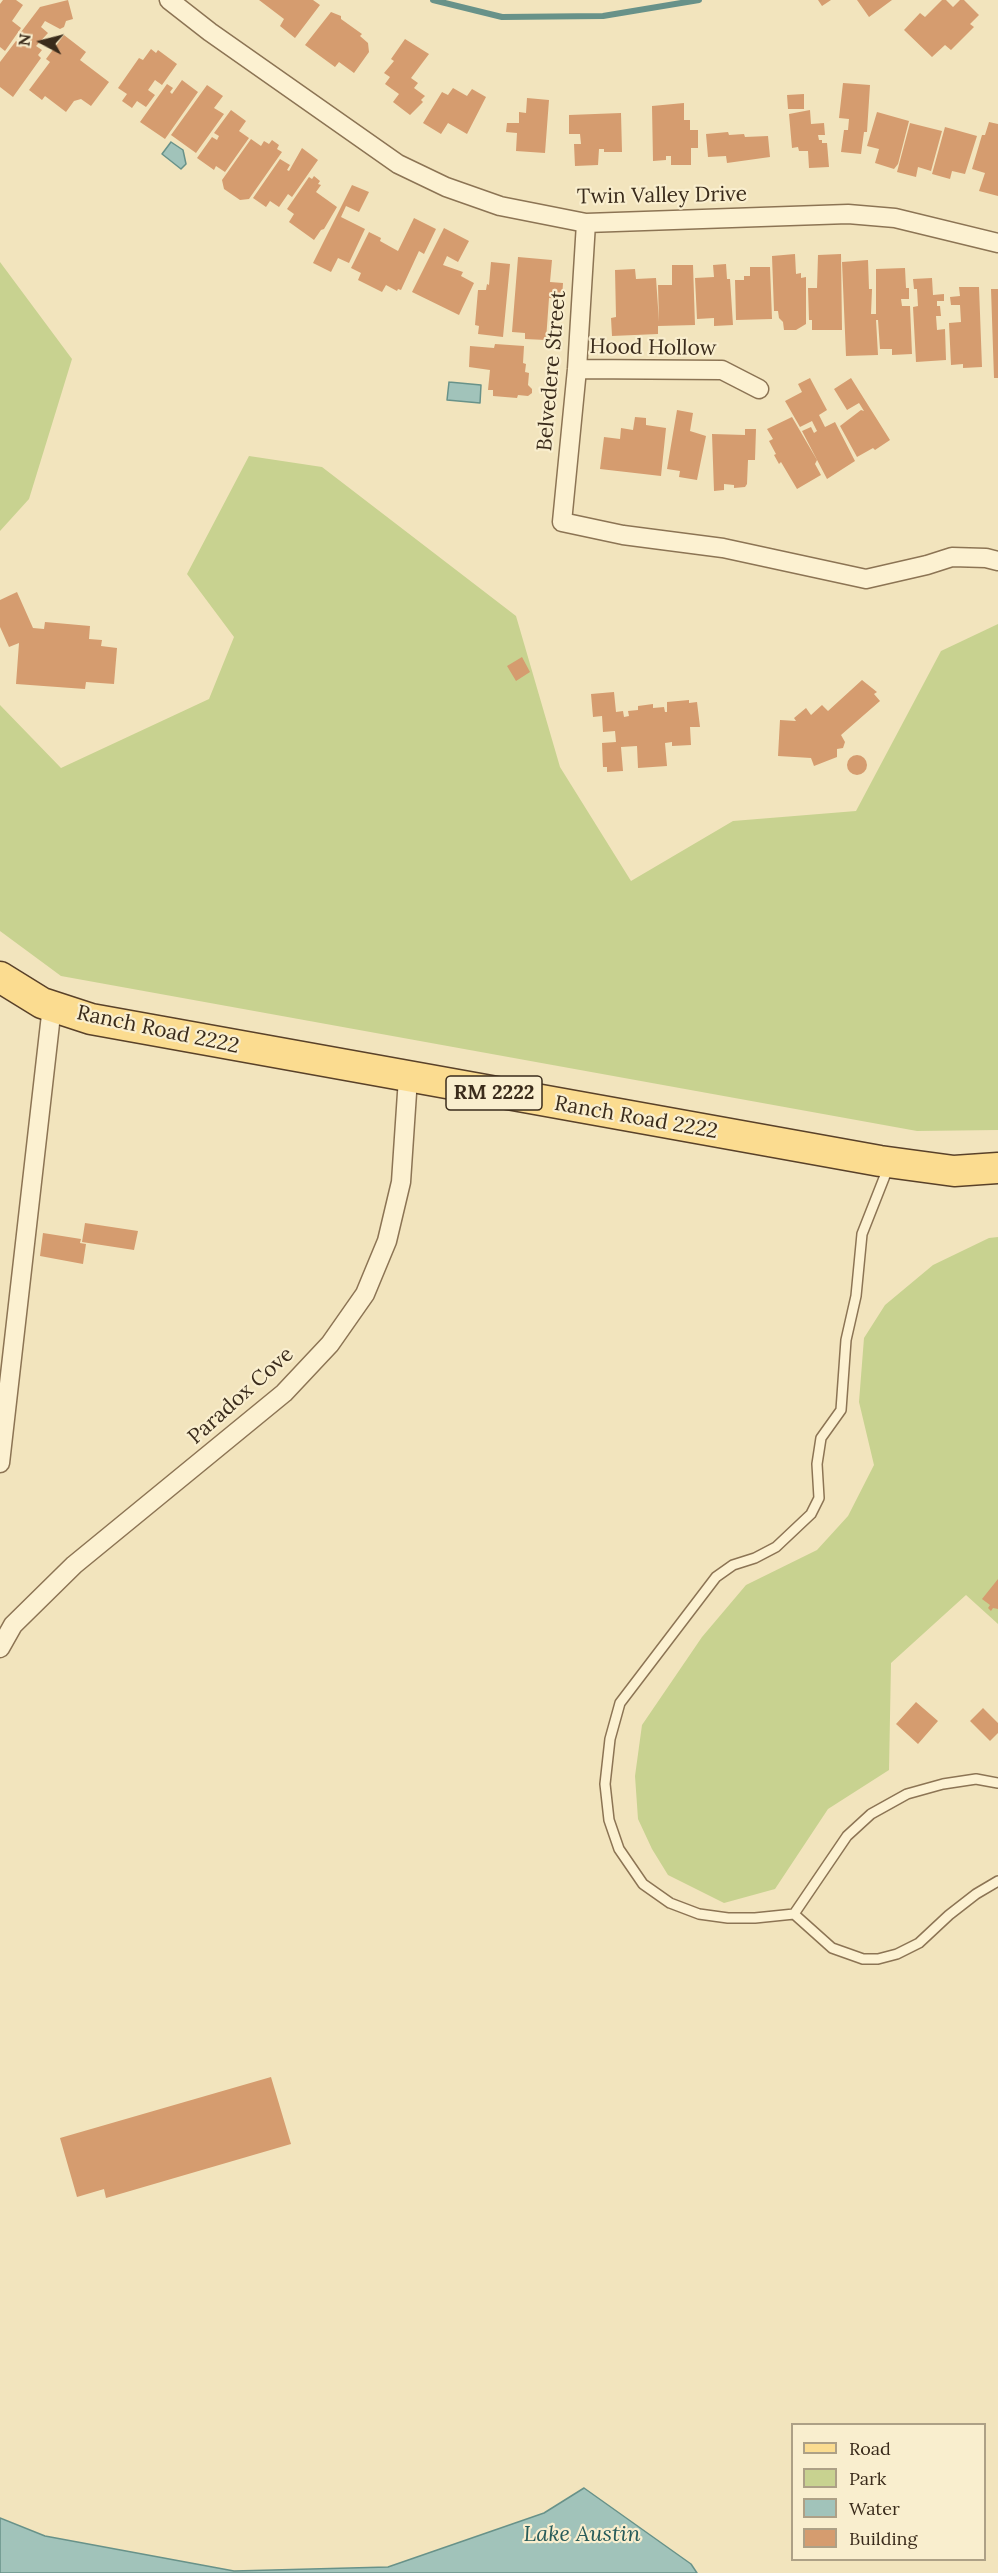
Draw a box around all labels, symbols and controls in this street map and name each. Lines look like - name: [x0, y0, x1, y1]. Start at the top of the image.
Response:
- north arrow: [12, 12, 72, 72]
- text: N: [13, 32, 35, 47]
- street label: Twin Valley Drive: [577, 182, 747, 210]
- street label: Belvedere Street: [532, 290, 572, 452]
- street label: Hood Hollow: [589, 334, 717, 362]
- street label: Ranch Road 2222: [74, 1000, 242, 1060]
- road number: RM 2222: [446, 1076, 542, 1110]
- street label: Ranch Road 2222: [552, 1091, 720, 1145]
- street label: Paradox Cove: [183, 1342, 299, 1450]
- legend: [791, 2423, 986, 2561]
- text: Road: [849, 2437, 891, 2460]
- text: Park: [849, 2467, 886, 2490]
- text: Water: [849, 2497, 900, 2520]
- water label: Lake Austin: [523, 2522, 641, 2548]
- text: Building: [849, 2527, 917, 2550]

